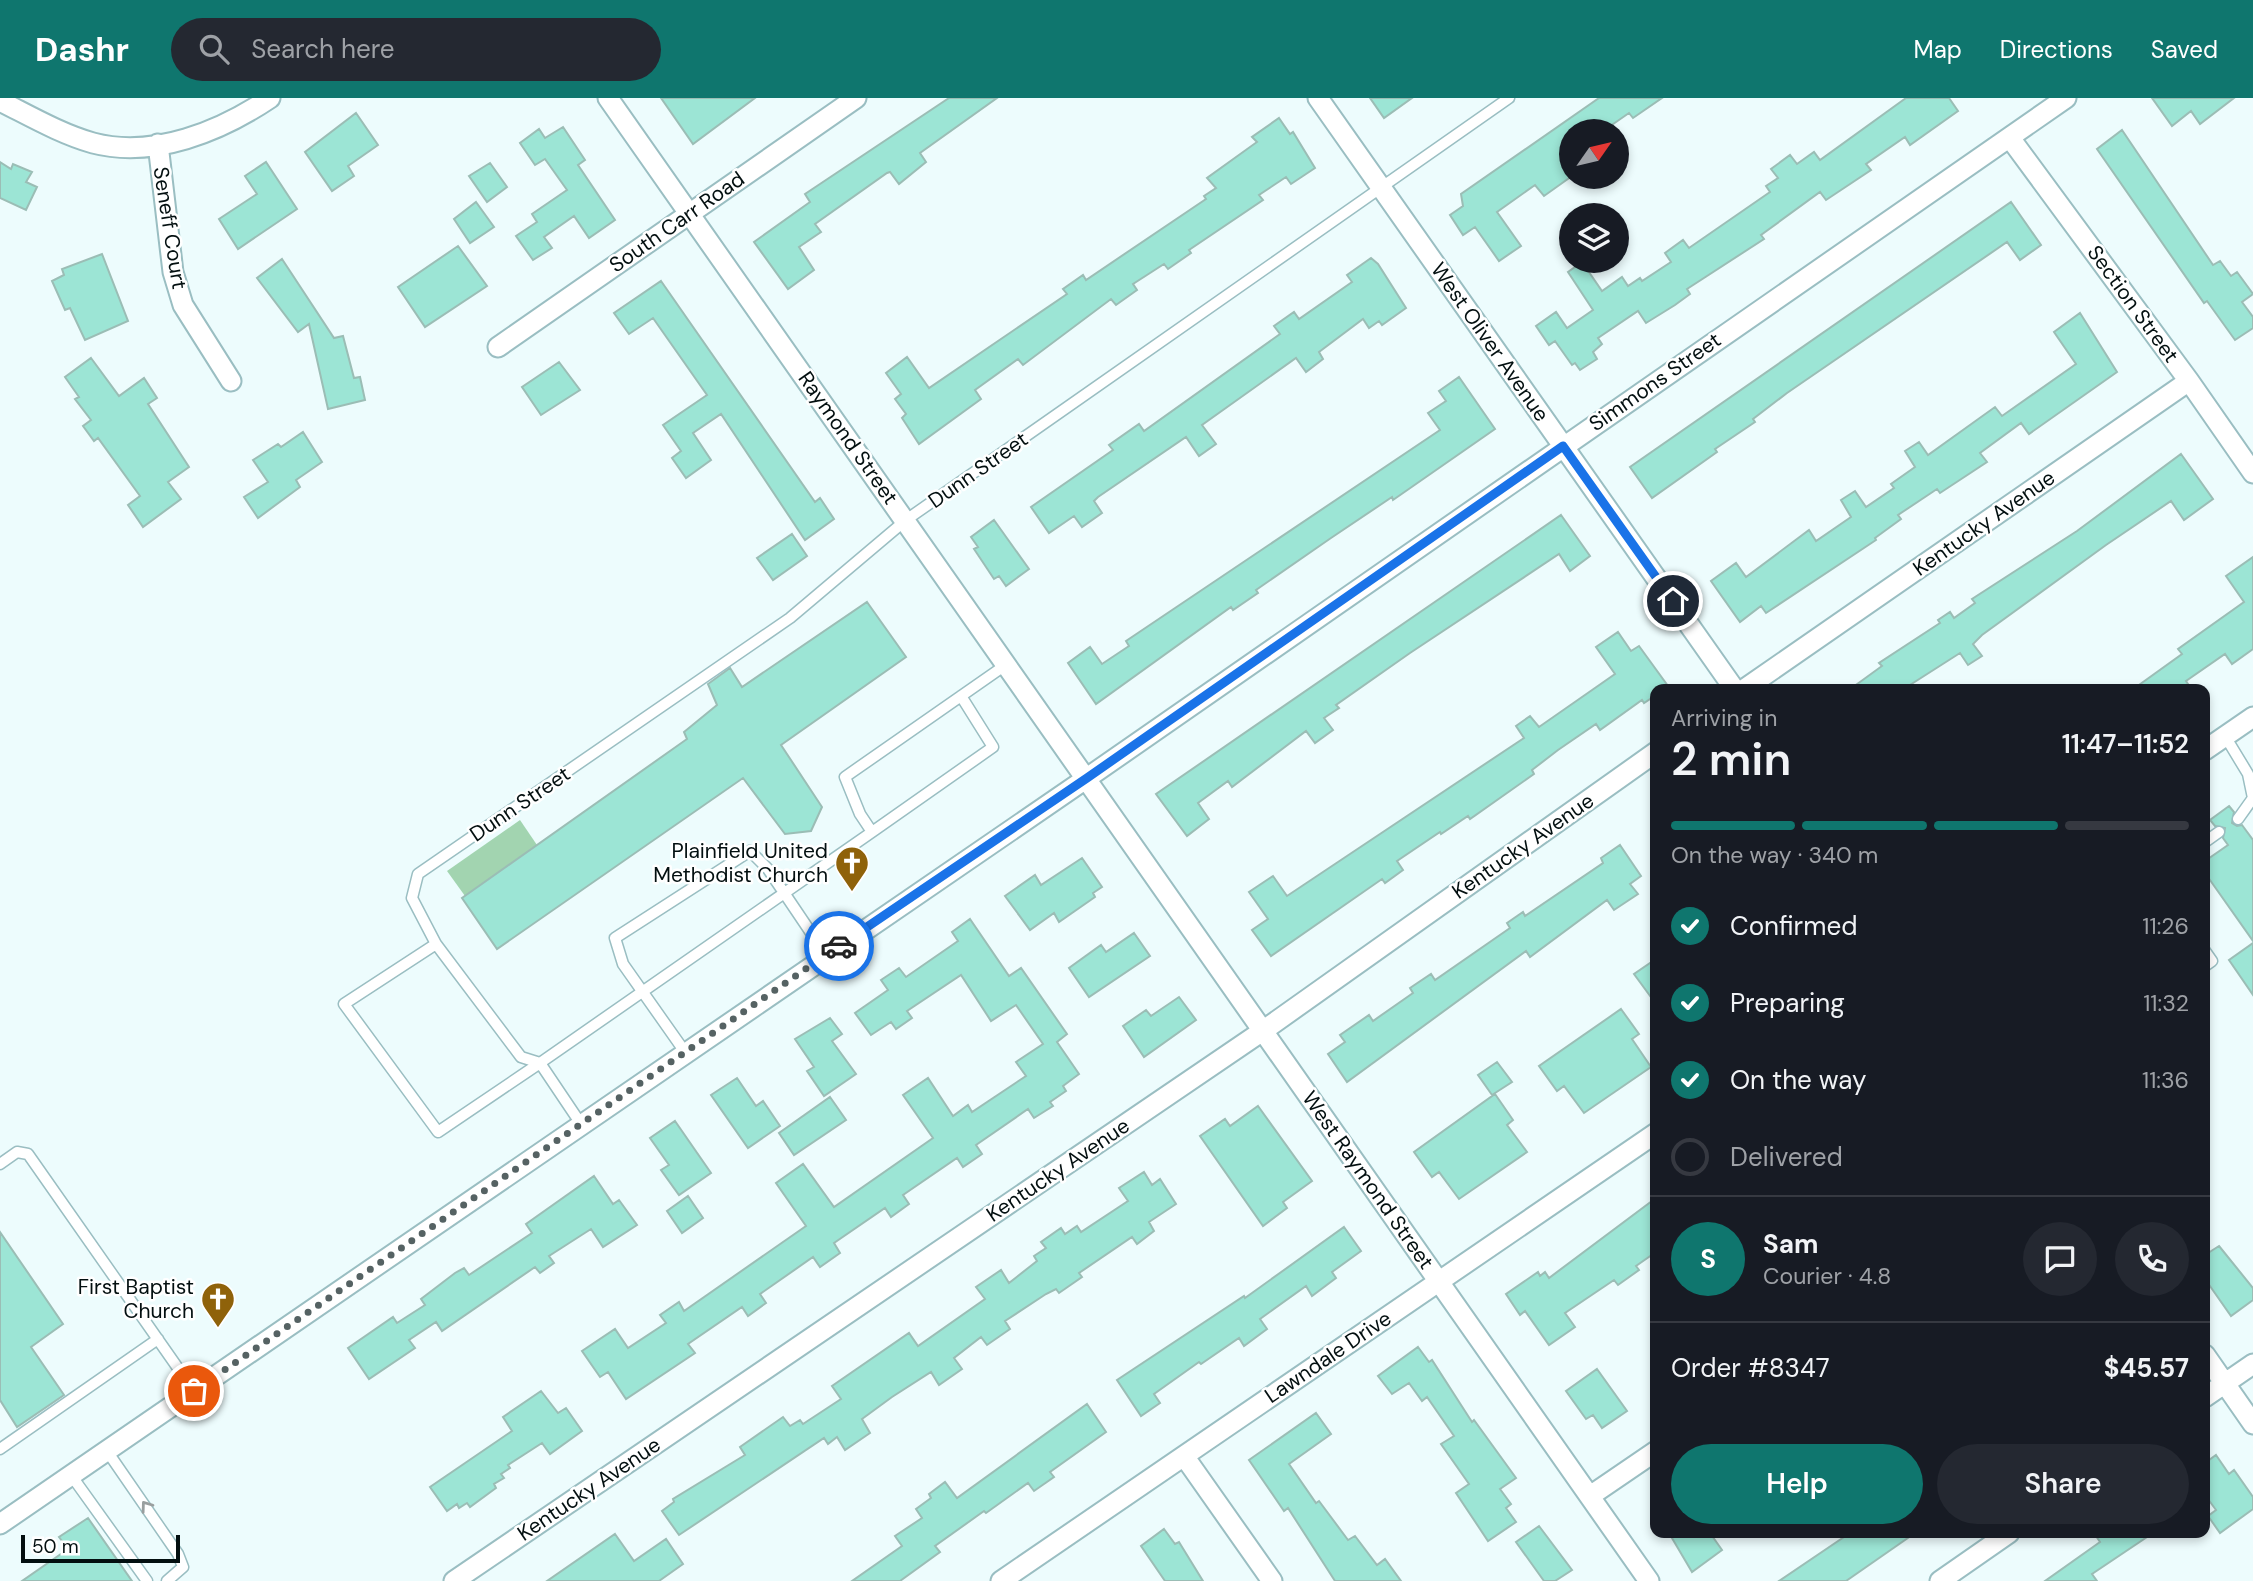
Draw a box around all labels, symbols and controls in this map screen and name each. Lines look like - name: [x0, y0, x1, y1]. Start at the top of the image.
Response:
- search box: [171, 18, 661, 81]
- text: Dashr: [35, 28, 129, 71]
- icon: search: [195, 30, 233, 68]
- text: Search here: [251, 32, 395, 66]
- text: Map: [1914, 34, 1962, 65]
- text: Directions: [2000, 34, 2113, 65]
- text: Saved: [2151, 34, 2218, 65]
- north arrow: [1559, 119, 1629, 189]
- map controls: [1559, 119, 1629, 273]
- street label: Seneff Court: [147, 165, 193, 291]
- street label: South Carr Road: [604, 165, 750, 279]
- button: layers: [1559, 203, 1629, 273]
- street label: Section Street: [2081, 240, 2185, 368]
- street label: West Oliver Avenue: [1425, 257, 1555, 427]
- street label: Simmons Street: [1584, 326, 1726, 438]
- street label: Raymond Street: [792, 366, 904, 510]
- street label: Dunn Street: [923, 425, 1033, 515]
- street label: Kentucky Avenue: [1908, 464, 2060, 582]
- pin: [1643, 571, 1703, 631]
- icon: home: [1654, 582, 1692, 620]
- text: Arriving in: [1671, 703, 1777, 733]
- text: 11:47–11:52: [2062, 727, 2189, 761]
- text: 2 min: [1671, 729, 1791, 789]
- street label: Dunn Street: [464, 760, 576, 848]
- street label: Kentucky Avenue: [1447, 787, 1599, 905]
- place label: Plainfield United Methodist Church: [653, 837, 828, 889]
- text: On the way · 340 m: [1671, 840, 1878, 870]
- church icon: Plainfield United Methodist Church: [833, 844, 871, 893]
- icon: check: [1671, 907, 1709, 945]
- text: Confirmed: [1730, 909, 1857, 943]
- courier: [804, 911, 874, 981]
- text: 11:26: [2142, 911, 2189, 941]
- icon: car: [820, 927, 858, 965]
- icon: check: [1671, 984, 1709, 1022]
- text: Preparing: [1730, 986, 1845, 1020]
- text: 11:32: [2143, 988, 2189, 1018]
- icon: check: [1671, 1061, 1709, 1099]
- text: On the way: [1730, 1063, 1866, 1097]
- text: 11:36: [2142, 1065, 2189, 1095]
- street label: West Raymond Street: [1296, 1085, 1440, 1275]
- street label: Kentucky Avenue: [981, 1112, 1135, 1228]
- text: Delivered: [1730, 1140, 1843, 1174]
- button: chat: [2023, 1222, 2097, 1296]
- button: phone: [2115, 1222, 2189, 1296]
- text: Sam: [1763, 1227, 1818, 1261]
- text: S: [1700, 1242, 1716, 1276]
- text: Courier · 4.8: [1763, 1261, 1891, 1291]
- place label: First Baptist Church: [78, 1273, 194, 1325]
- church icon: First Baptist Church: [199, 1280, 237, 1329]
- street label: Lawndale Drive: [1259, 1304, 1397, 1410]
- text: Order #8347: [1671, 1351, 1830, 1385]
- text: $45.57: [2104, 1351, 2189, 1385]
- pin: [164, 1361, 224, 1421]
- icon: bag: [175, 1372, 213, 1410]
- street label: Kentucky Avenue: [512, 1431, 666, 1547]
- button: Help: [1671, 1444, 1923, 1524]
- button: Share: [1937, 1444, 2189, 1524]
- one-way arrow: [142, 1502, 154, 1514]
- scale bar: [21, 1532, 180, 1564]
- text: 50 m: [32, 1534, 79, 1559]

